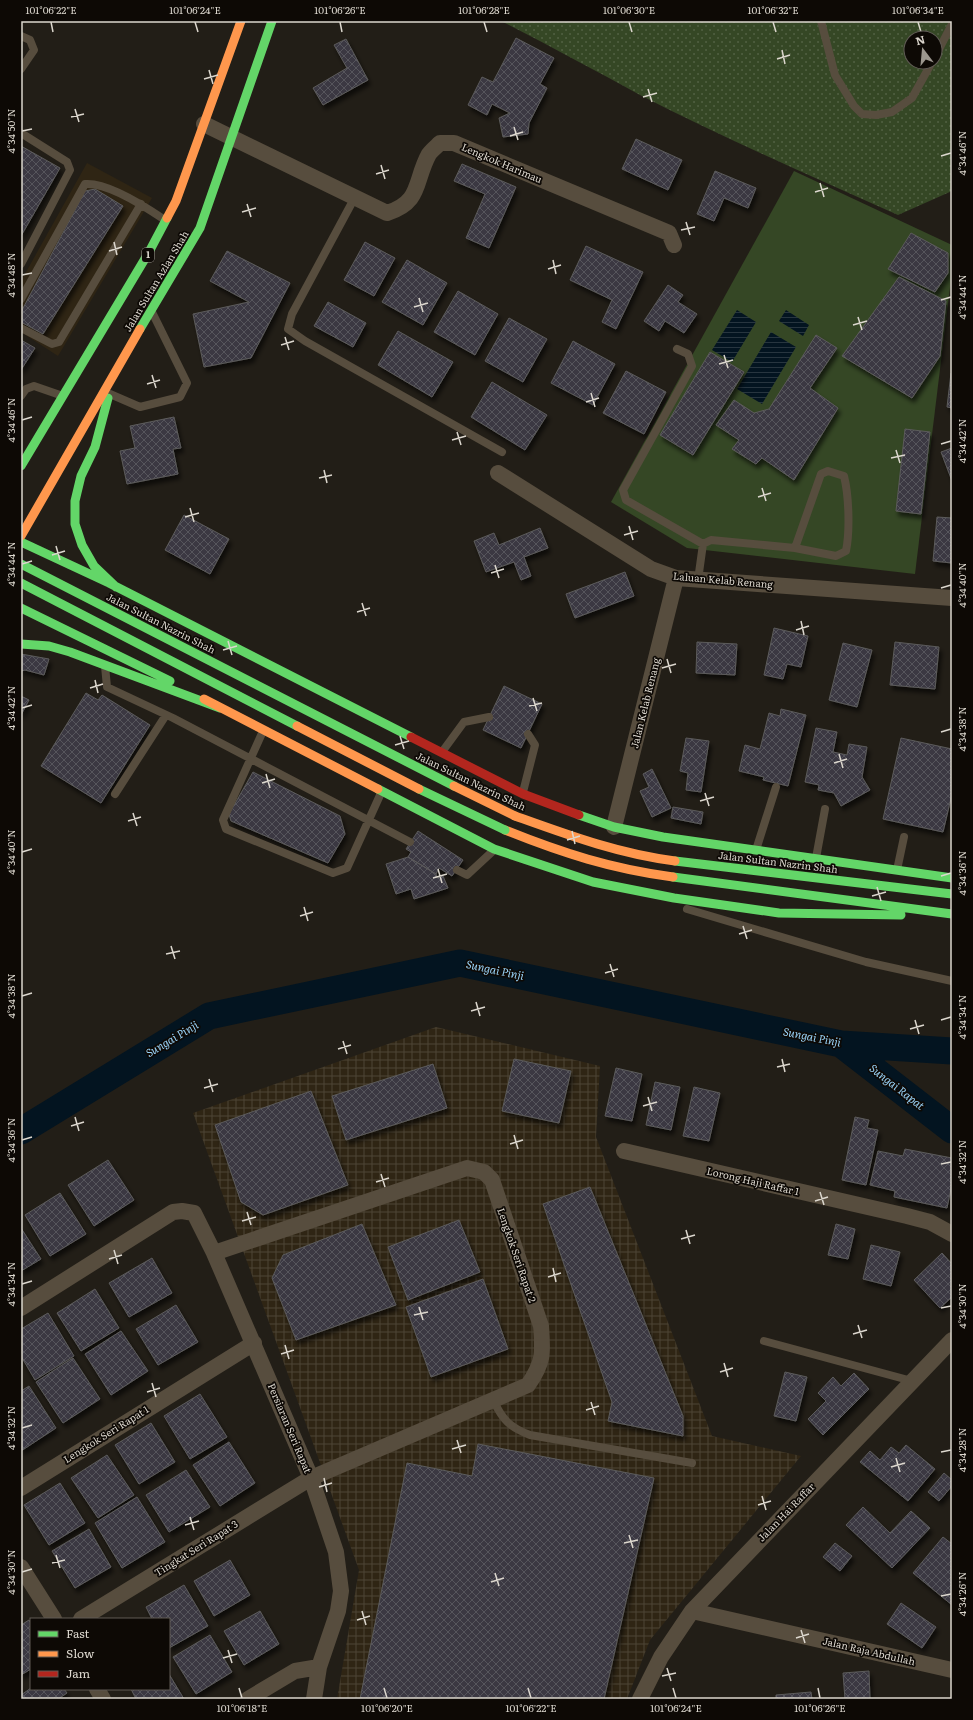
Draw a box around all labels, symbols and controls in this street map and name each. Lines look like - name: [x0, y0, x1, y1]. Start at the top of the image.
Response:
- text: 101°06'22"E: [25, 2, 77, 17]
- text: 101°06'24"E: [169, 2, 221, 17]
- text: 101°06'26"E: [314, 2, 366, 17]
- text: 101°06'28"E: [458, 2, 510, 17]
- text: 101°06'30"E: [603, 2, 655, 17]
- text: 101°06'32"E: [747, 2, 799, 17]
- text: 101°06'34"E: [892, 2, 944, 17]
- north arrow: [903, 30, 943, 70]
- text: N: [913, 30, 927, 48]
- text: 4°34'50"N: [3, 109, 18, 153]
- text: 4°34'46"N: [954, 131, 969, 175]
- street label: Lengkok Harimau: [460, 139, 545, 187]
- street label: Jalan Sultan Azlan Shah: [119, 227, 192, 334]
- road number: 1: [142, 248, 154, 262]
- text: 4°34'48"N: [3, 252, 18, 298]
- text: 4°34'44"N: [954, 274, 969, 320]
- text: 4°34'46"N: [3, 398, 18, 442]
- text: 4°34'42"N: [954, 419, 969, 463]
- text: 4°34'44"N: [3, 541, 18, 587]
- text: 4°34'40"N: [954, 562, 969, 608]
- street label: Laluan Kelab Renang: [672, 568, 774, 591]
- street label: Jalan Sultan Nazrin Shah: [104, 589, 219, 657]
- street label: Jalan Kelab Renang: [626, 656, 663, 750]
- text: 4°34'42"N: [3, 686, 18, 730]
- text: 4°34'38"N: [954, 707, 969, 751]
- street label: Jalan Sultan Nazrin Shah: [414, 747, 529, 814]
- text: 4°34'40"N: [3, 829, 18, 875]
- street label: Jalan Sultan Nazrin Shah: [717, 847, 839, 876]
- text: 4°34'36"N: [954, 851, 969, 895]
- water label: Sungai Pinji: [465, 955, 526, 983]
- text: 4°34'38"N: [3, 974, 18, 1018]
- text: 4°34'34"N: [954, 995, 969, 1039]
- water label: Sungai Pinji: [142, 1016, 201, 1060]
- water label: Sungai Pinji: [782, 1023, 843, 1050]
- water label: Sungai Rapat: [867, 1060, 929, 1113]
- text: 4°34'36"N: [3, 1118, 18, 1162]
- text: 4°34'32"N: [954, 1140, 969, 1184]
- street label: Lorong Haji Raffar 1: [705, 1163, 801, 1198]
- street label: Lengkok Seri Rapat 2: [494, 1205, 541, 1304]
- text: 4°34'34"N: [3, 1262, 18, 1306]
- text: 4°34'30"N: [954, 1283, 969, 1329]
- street label: Persiaran Seri Rapat: [265, 1380, 316, 1475]
- street label: Lengkok Seri Rapat 1: [60, 1401, 151, 1466]
- text: 4°34'32"N: [3, 1406, 18, 1450]
- text: 4°34'28"N: [954, 1428, 969, 1472]
- street label: Jalan Hai Raffar: [754, 1479, 818, 1544]
- street label: Tingkat Seri Rapat 3: [151, 1516, 240, 1579]
- text: 4°34'30"N: [3, 1549, 18, 1595]
- text: 4°34'26"N: [954, 1572, 969, 1616]
- legend: [30, 1618, 170, 1690]
- text: Fast: [66, 1624, 90, 1642]
- street label: Jalan Raja Abdullah: [821, 1633, 917, 1669]
- text: Slow: [66, 1644, 95, 1662]
- text: Jam: [66, 1664, 91, 1682]
- text: 101°06'18"E: [217, 1700, 267, 1715]
- text: 101°06'20"E: [361, 1700, 413, 1715]
- text: 101°06'22"E: [505, 1700, 557, 1715]
- text: 101°06'24"E: [650, 1700, 702, 1715]
- text: 101°06'26"E: [794, 1700, 846, 1715]

